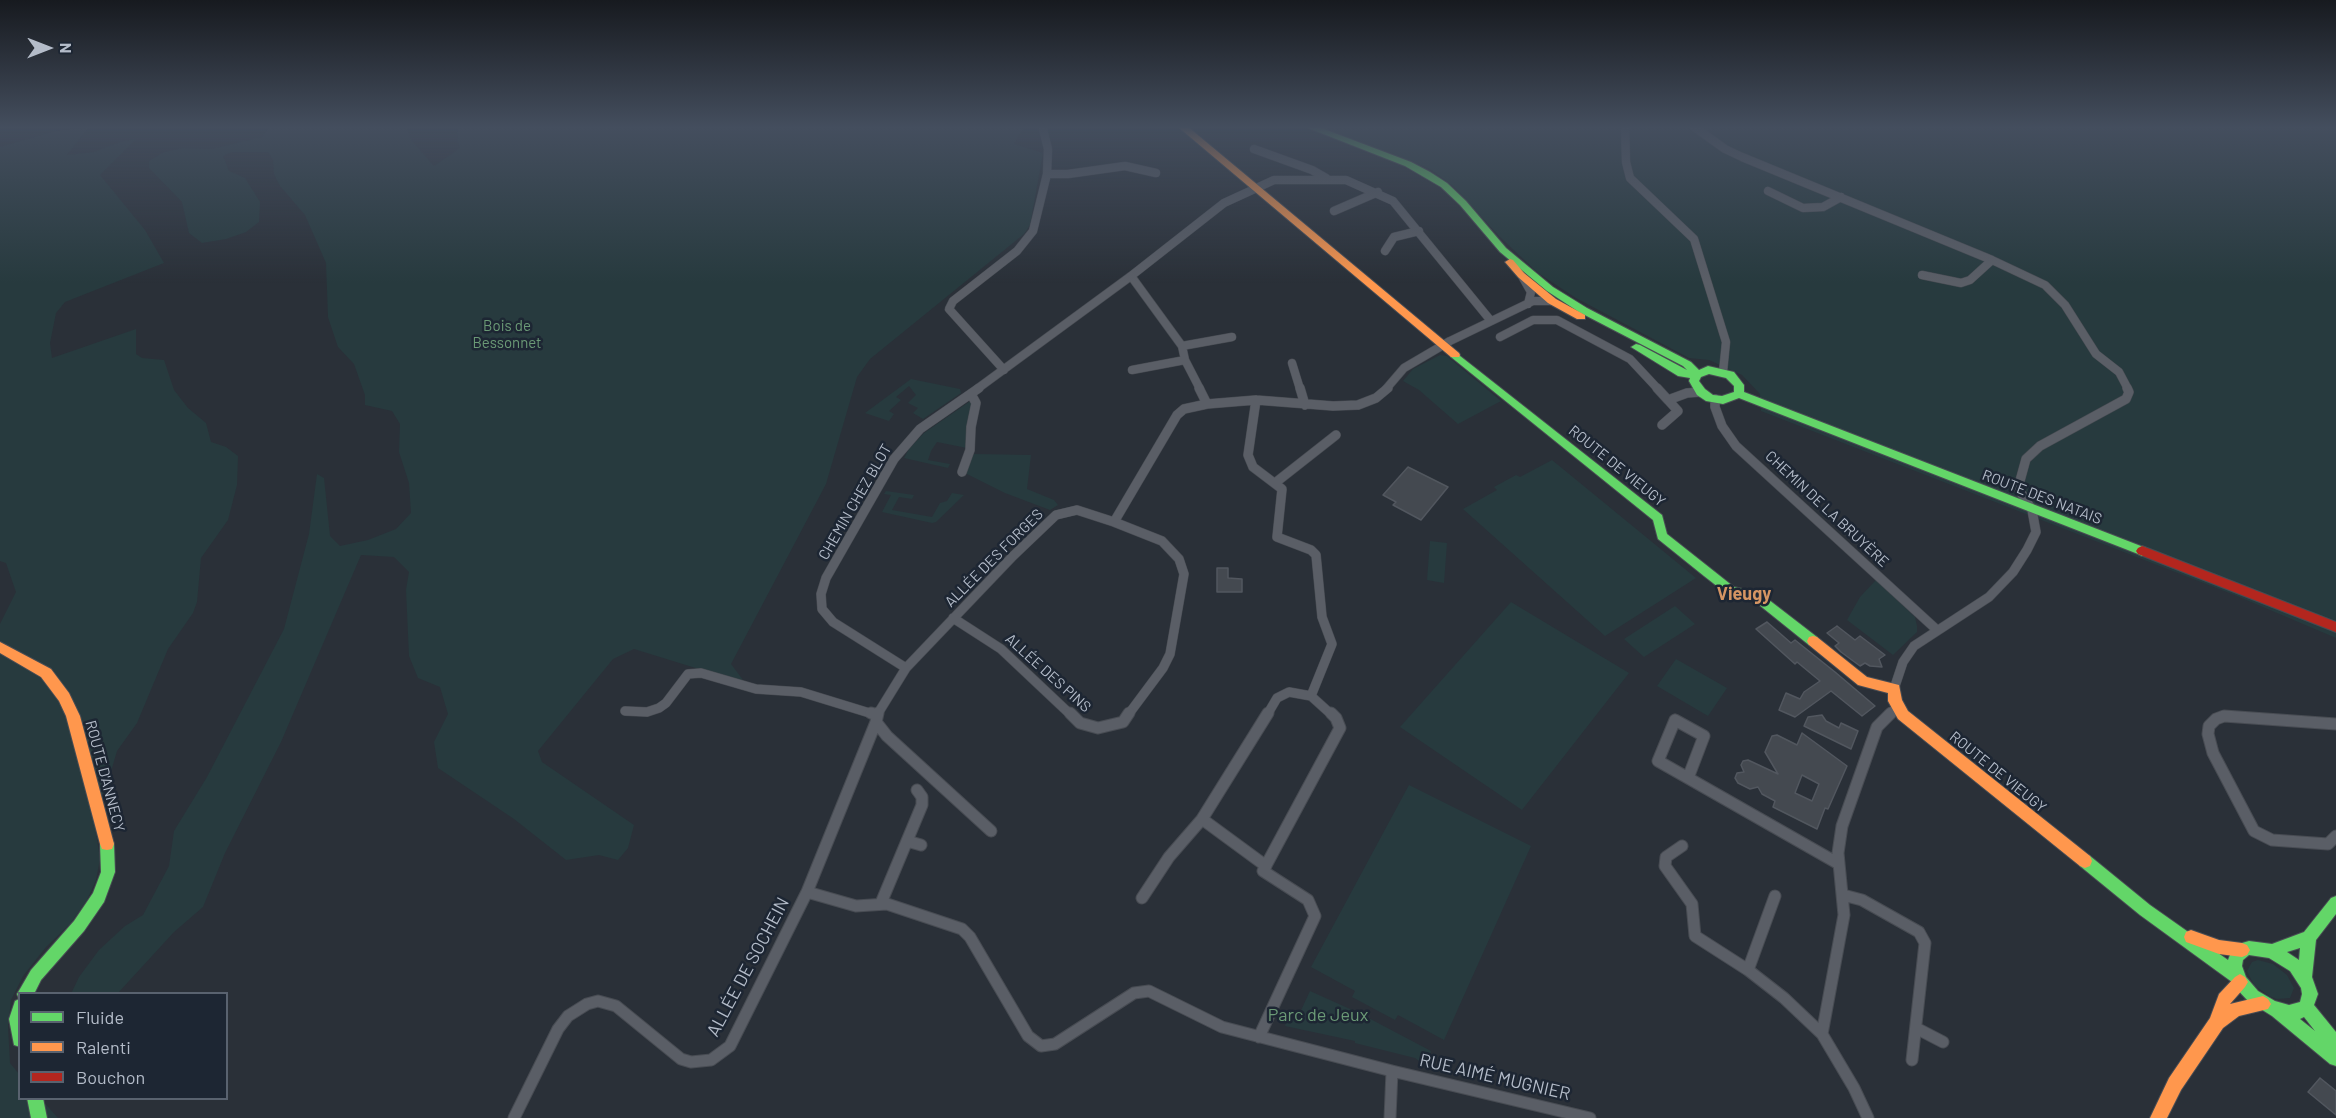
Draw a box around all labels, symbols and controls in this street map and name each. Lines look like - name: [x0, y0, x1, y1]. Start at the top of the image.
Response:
- north arrow: [18, 18, 78, 78]
- text: N: [57, 43, 76, 53]
- park label: Bois de Bessonnet: [472, 317, 542, 352]
- street label: ROUTE DE VIEUGY: [1565, 422, 1669, 510]
- street label: CHEMIN CHEZ BLOT: [815, 441, 895, 563]
- street label: CHEMIN DE LA BRUYÈRE: [1762, 447, 1892, 571]
- street label: ROUTE DES NATAIS: [1980, 466, 2104, 528]
- street label: ALLÉE DES FORGES: [941, 505, 1047, 611]
- district label: Vieugy: [1717, 583, 1771, 605]
- street label: ALLÉE DES PINS: [1001, 630, 1095, 716]
- street label: ROUTE D'ANNECY: [81, 718, 129, 834]
- street label: ROUTE DE VIEUGY: [1946, 728, 2050, 816]
- street label: ALLÉE DE SOCHEIN: [702, 894, 794, 1040]
- legend: [18, 992, 228, 1100]
- park label: Parc de Jeux: [1268, 1004, 1368, 1026]
- text: Fluide: [76, 1006, 124, 1028]
- text: Ralenti: [76, 1036, 131, 1058]
- street label: RUE AIMÉ MUGNIER: [1417, 1049, 1573, 1105]
- text: Bouchon: [76, 1066, 145, 1088]

